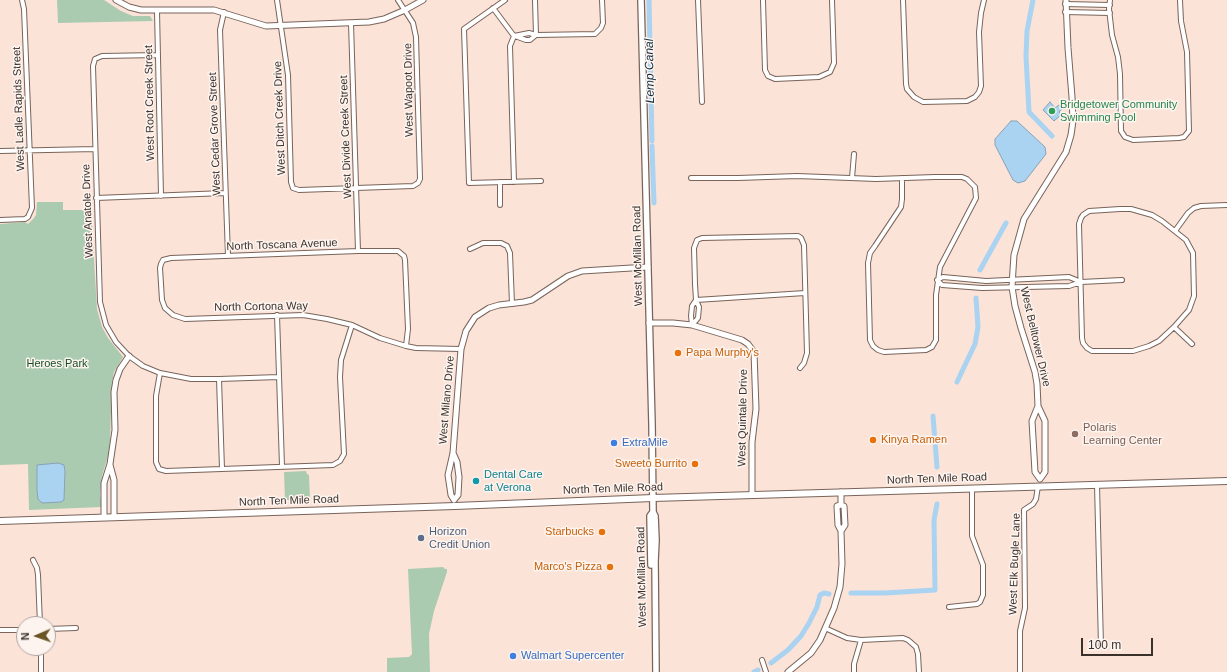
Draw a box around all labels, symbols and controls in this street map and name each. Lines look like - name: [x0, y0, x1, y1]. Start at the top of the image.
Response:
- water label: Lemp Canal: [642, 39, 658, 103]
- street label: West Wapoot Drive: [402, 43, 416, 137]
- street label: West Root Creek Street: [142, 45, 158, 161]
- street label: West Ladle Rapids Street: [10, 47, 28, 171]
- street label: West Ditch Creek Drive: [271, 61, 289, 175]
- street label: West Cedar Grove Street: [206, 72, 224, 196]
- street label: West Divide Creek Street: [337, 75, 355, 199]
- place label: Bridgetower Community Swimming Pool: [1060, 98, 1177, 124]
- marker: Bridgetower Community Swimming Pool: [1047, 106, 1057, 116]
- street label: West Anatole Drive: [80, 164, 96, 258]
- street label: West McMillan Road: [631, 206, 645, 306]
- street label: North Toscana Avenue: [226, 236, 338, 254]
- street label: West Belltower Drive: [1017, 286, 1053, 388]
- street label: North Cortona Way: [214, 300, 308, 314]
- place label: Papa Murphy's: [686, 346, 759, 360]
- marker: Papa Murphy's: [673, 348, 683, 358]
- street label: West Milano Drive: [437, 355, 457, 445]
- park label: Heroes Park: [26, 357, 88, 371]
- street label: West Quintale Drive: [736, 369, 750, 467]
- place label: Polaris Learning Center: [1083, 421, 1162, 447]
- marker: Polaris Learning Center: [1070, 429, 1080, 439]
- place label: Kinya Ramen: [881, 433, 947, 447]
- marker: Kinya Ramen: [868, 435, 878, 445]
- place label: ExtraMile: [622, 436, 668, 450]
- marker: ExtraMile: [609, 438, 619, 448]
- place label: Sweeto Burrito: [615, 457, 687, 471]
- marker: Sweeto Burrito: [690, 459, 700, 469]
- place label: Dental Care at Verona: [484, 468, 543, 494]
- street label: North Ten Mile Road: [887, 471, 987, 487]
- marker: Dental Care at Verona: [471, 476, 481, 486]
- street label: North Ten Mile Road: [563, 481, 663, 497]
- street label: North Ten Mile Road: [239, 493, 339, 509]
- street label: West Elk Bugle Lane: [1007, 513, 1023, 615]
- place label: Horizon Credit Union: [429, 525, 490, 551]
- place label: Starbucks: [545, 525, 594, 539]
- marker: Starbucks: [597, 527, 607, 537]
- street label: West McMillan Road: [635, 527, 649, 627]
- marker: Horizon Credit Union: [416, 533, 426, 543]
- place label: Marco's Pizza: [534, 560, 602, 574]
- marker: Marco's Pizza: [605, 562, 615, 572]
- north arrow: [16, 616, 56, 656]
- scale bar: [1083, 630, 1155, 656]
- text: N: [19, 632, 31, 641]
- text: 100 m: [1088, 638, 1121, 652]
- place label: Walmart Supercenter: [521, 649, 625, 663]
- marker: Walmart Supercenter: [508, 651, 518, 661]

